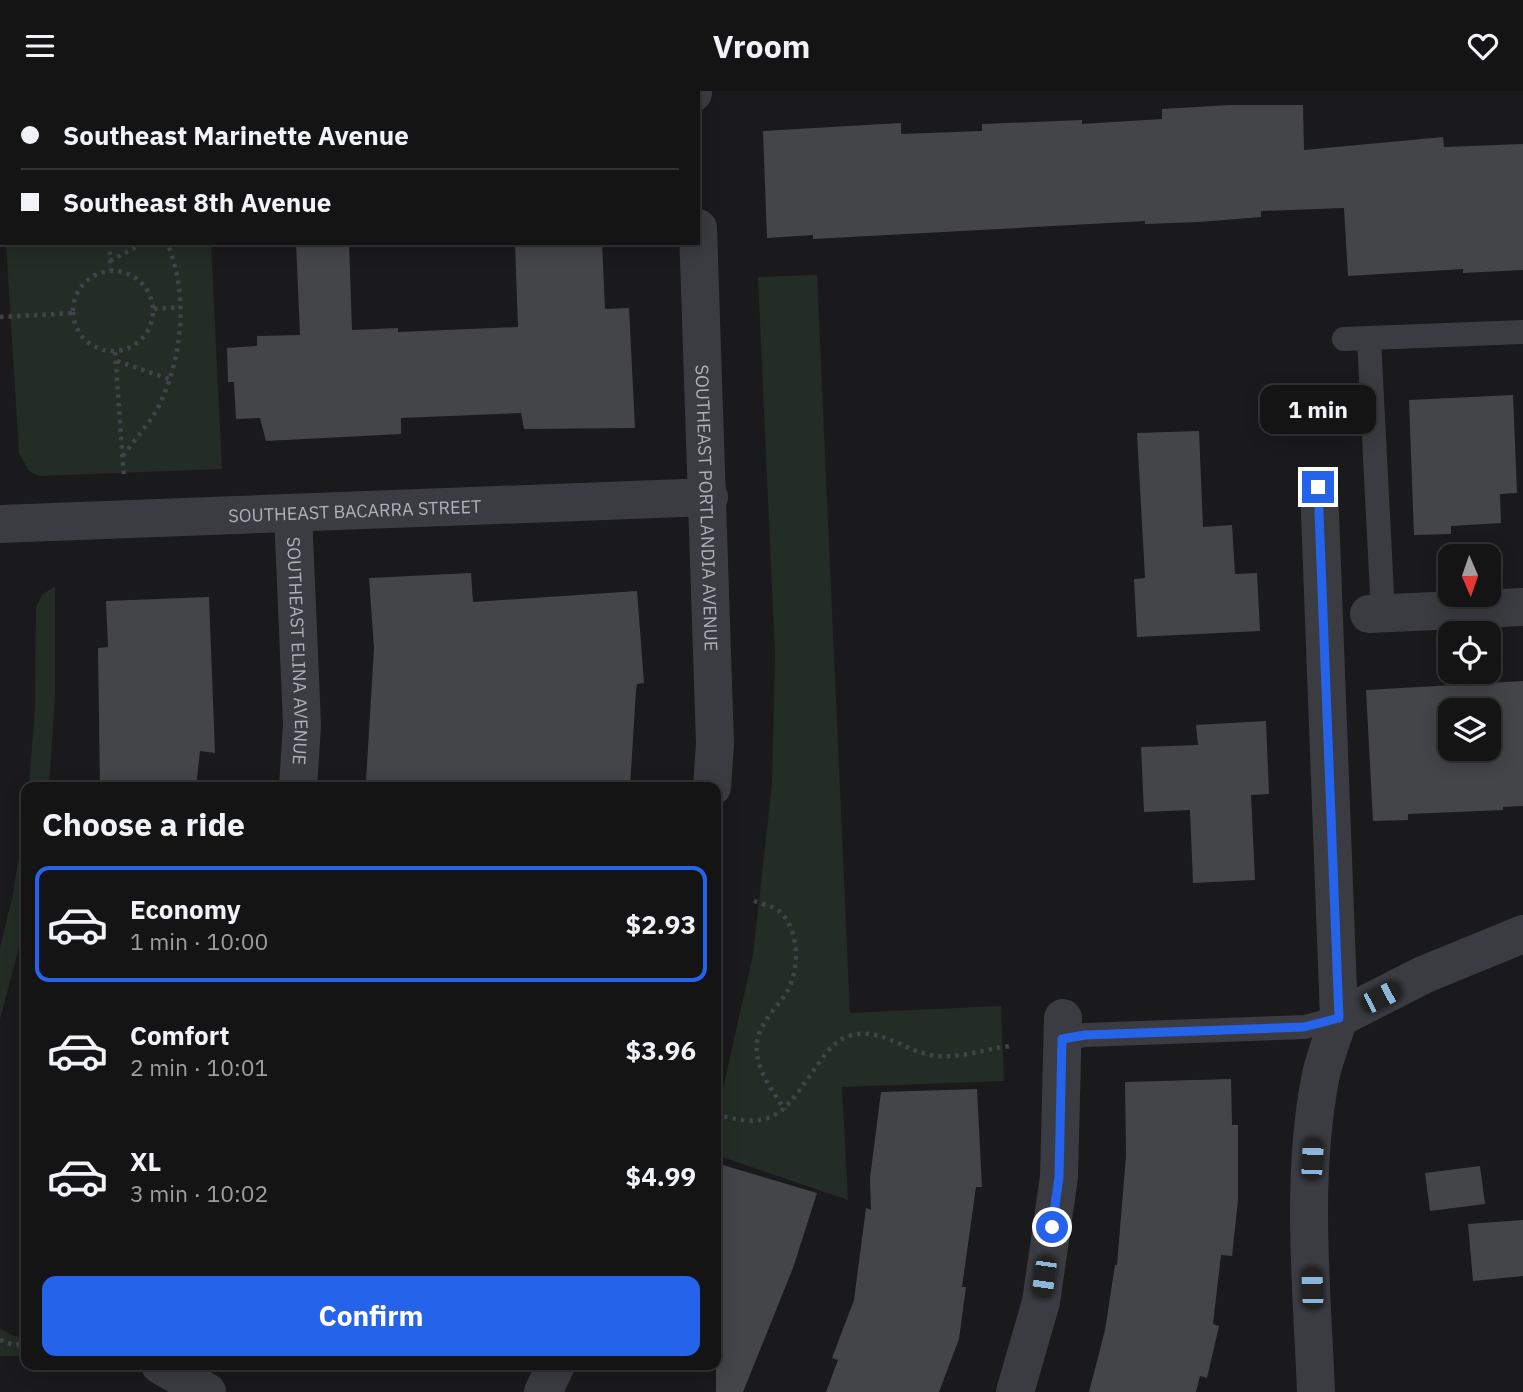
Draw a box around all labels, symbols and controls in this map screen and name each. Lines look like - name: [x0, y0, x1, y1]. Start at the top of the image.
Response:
- text: Vroom: [713, 25, 810, 67]
- icon: menu: [21, 27, 59, 65]
- icon: heart: [1464, 27, 1502, 65]
- text: Southeast Marinette Avenue: [63, 118, 409, 152]
- text: Southeast 8th Avenue: [63, 185, 331, 219]
- street label: SOUTHEAST PORTLANDIA AVENUE: [691, 364, 723, 652]
- callout: 1 min: [1260, 385, 1376, 435]
- text: 1 min: [1288, 394, 1348, 424]
- route end: [1302, 471, 1334, 503]
- street label: SOUTHEAST BACARRA STREET: [228, 494, 482, 527]
- street label: SOUTHEAST ELINA AVENUE: [283, 536, 314, 766]
- north arrow: [1438, 544, 1502, 607]
- map controls: [1438, 544, 1501, 761]
- button: locate: [1438, 621, 1501, 684]
- button: layers: [1438, 698, 1501, 761]
- text: Choose a ride: [42, 803, 245, 845]
- text: Economy: [130, 892, 241, 926]
- icon: car: [46, 893, 109, 956]
- text: $2.93: [626, 907, 696, 941]
- text: 1 min · 10:00: [130, 926, 268, 956]
- car: [1358, 978, 1405, 1016]
- text: Comfort: [130, 1018, 229, 1052]
- icon: car: [46, 1019, 109, 1082]
- text: $3.96: [626, 1033, 696, 1067]
- text: 2 min · 10:01: [130, 1052, 268, 1082]
- car: [1301, 1137, 1324, 1181]
- text: XL: [130, 1144, 161, 1178]
- icon: car: [46, 1145, 109, 1208]
- text: $4.99: [626, 1159, 696, 1193]
- text: 3 min · 10:02: [130, 1178, 268, 1208]
- route start: [1036, 1211, 1068, 1243]
- car: [1031, 1255, 1058, 1299]
- car: [1301, 1267, 1324, 1309]
- button: Confirm: [42, 1276, 700, 1356]

